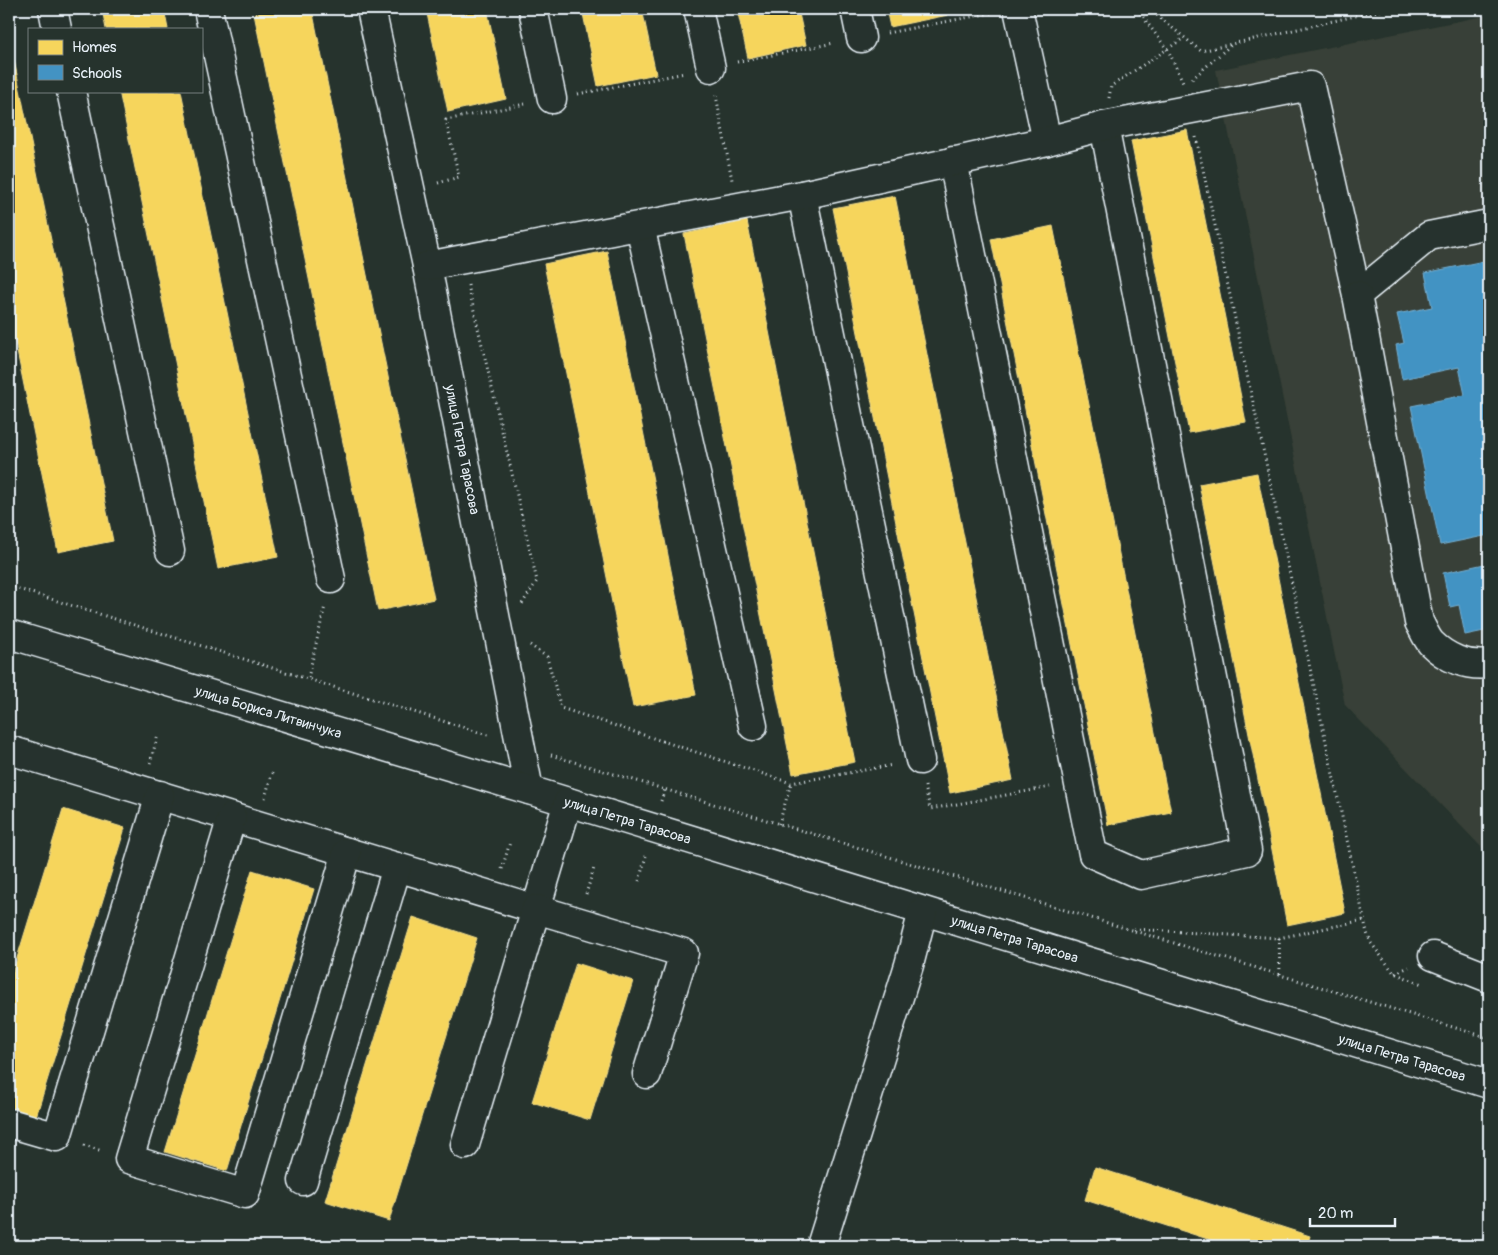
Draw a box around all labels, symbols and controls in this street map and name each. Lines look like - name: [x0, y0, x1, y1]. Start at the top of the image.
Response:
- legend: [28, 28, 202, 92]
- text: Homes: [72, 38, 117, 57]
- text: Schools: [72, 64, 122, 83]
- street label: улица Петра Тарасова: [442, 382, 484, 516]
- street label: улица Бориса Литвинчука: [192, 682, 344, 742]
- street label: улица Петра Тарасова: [561, 792, 693, 848]
- street label: улица Петра Тарасова: [948, 911, 1080, 966]
- street label: улица Петра Тарасова: [1336, 1030, 1468, 1085]
- scale bar: [1310, 1195, 1396, 1227]
- text: 20 m: [1318, 1204, 1353, 1223]

